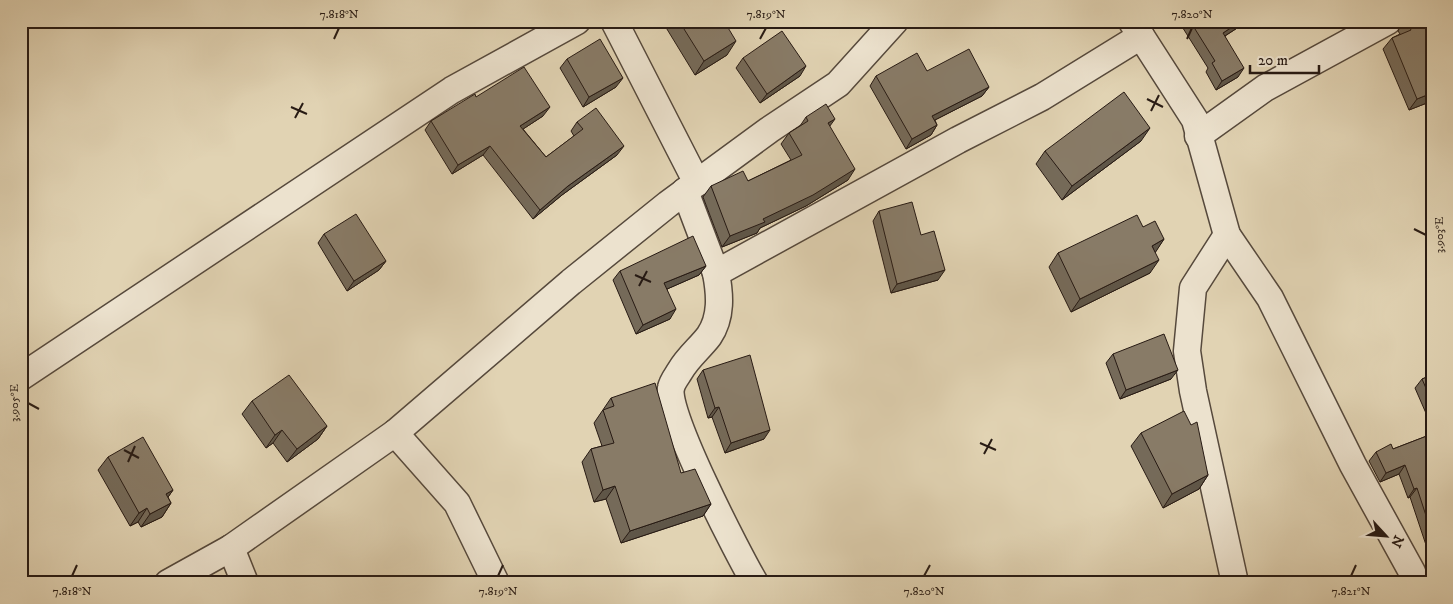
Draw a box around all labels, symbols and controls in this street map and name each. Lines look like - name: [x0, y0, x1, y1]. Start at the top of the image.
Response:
- text: 7.818°N: [319, 7, 359, 22]
- text: 7.819°N: [746, 7, 786, 22]
- text: 7.820°N: [1171, 7, 1213, 22]
- scale bar: [1250, 42, 1319, 74]
- text: 20 m: [1258, 51, 1288, 70]
- text: 3.903°E: [1432, 216, 1447, 253]
- text: 3.905°E: [7, 383, 22, 422]
- north arrow: [1360, 512, 1410, 562]
- text: N: [1386, 532, 1407, 551]
- text: 7.818°N: [52, 584, 92, 599]
- text: 7.819°N: [478, 584, 518, 599]
- text: 7.820°N: [903, 584, 945, 599]
- text: 7.821°N: [1331, 584, 1371, 599]

